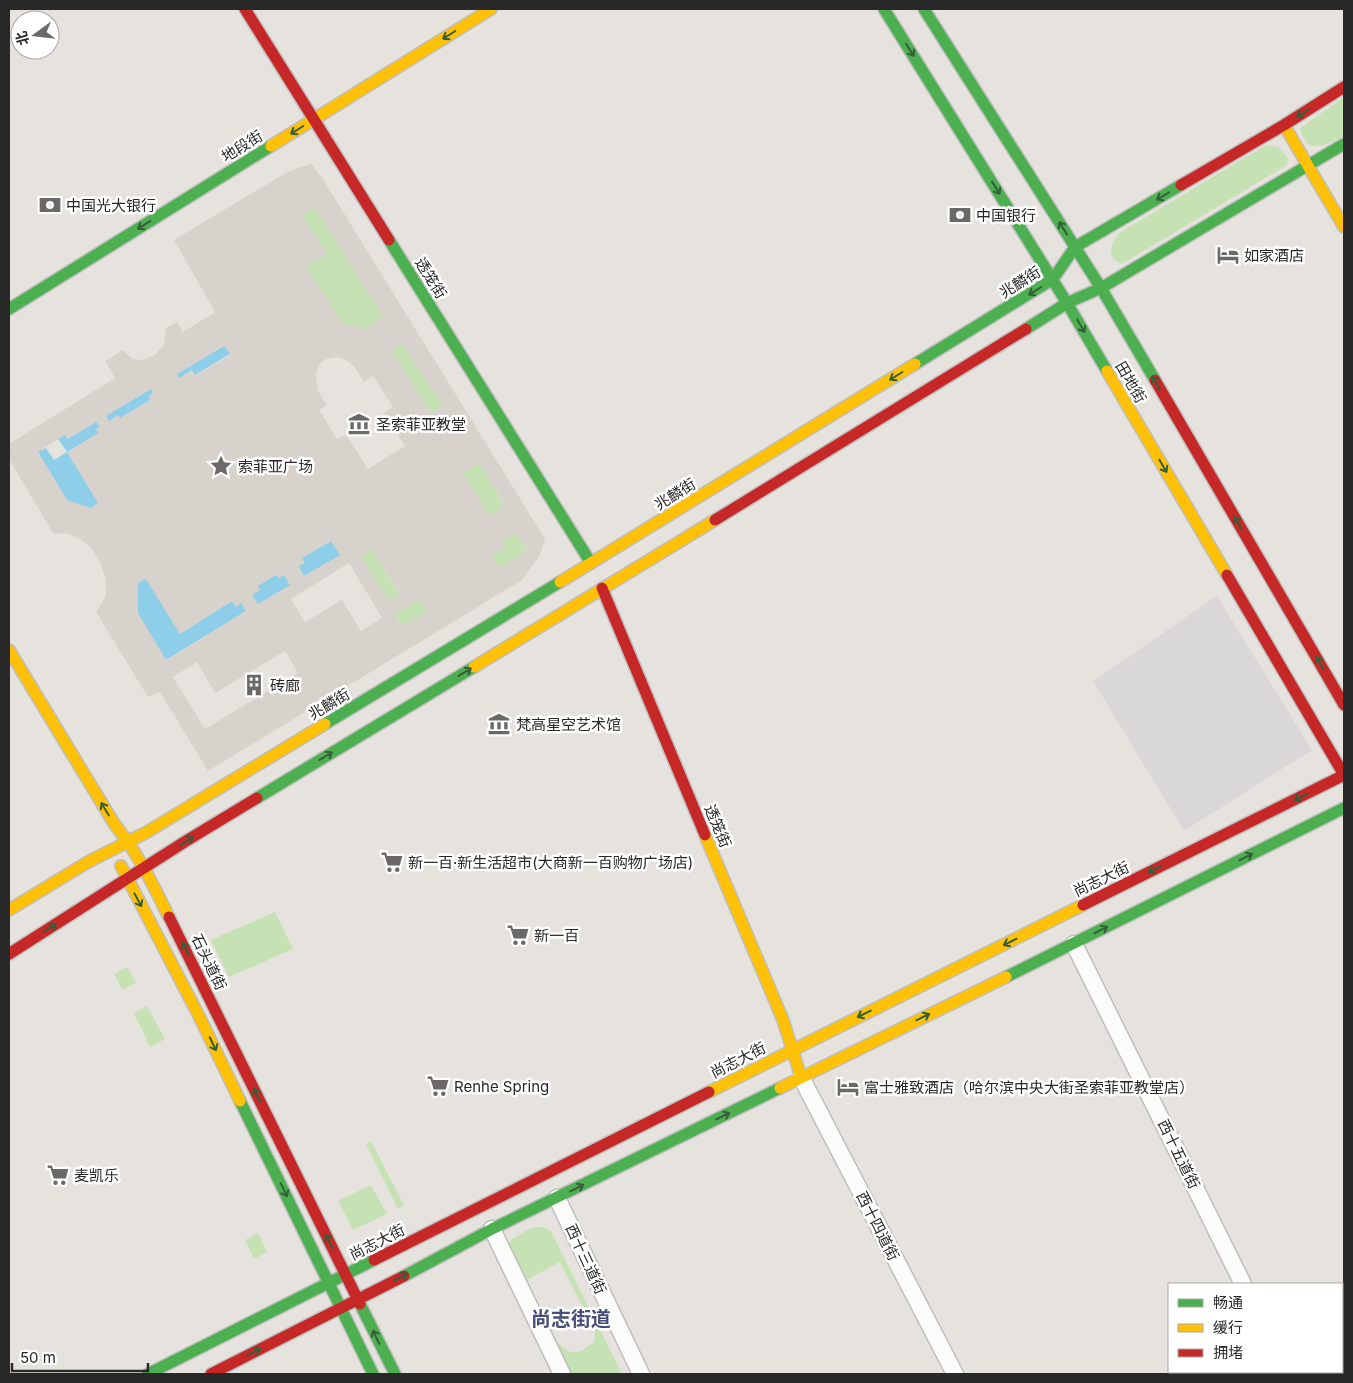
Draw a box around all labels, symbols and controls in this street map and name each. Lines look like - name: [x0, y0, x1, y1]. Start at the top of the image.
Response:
- north arrow: [10, 10, 60, 60]
- text: 北: [12, 30, 32, 47]
- one-way arrow: [443, 30, 457, 40]
- one-way arrow: [905, 43, 915, 57]
- one-way arrow: [1296, 109, 1310, 119]
- one-way arrow: [290, 125, 304, 135]
- street label: 地段街: [218, 126, 266, 166]
- one-way arrow: [991, 180, 1001, 194]
- one-way arrow: [1156, 191, 1170, 201]
- bank icon: 中国光大银行: [37, 192, 63, 218]
- place label: 中国光大银行: [66, 196, 156, 215]
- bank icon: 中国银行: [947, 202, 973, 228]
- place label: 中国银行: [976, 206, 1036, 225]
- one-way arrow: [137, 220, 151, 230]
- one-way arrow: [1058, 222, 1068, 236]
- hotel icon: 如家酒店: [1215, 242, 1241, 268]
- place label: 如家酒店: [1244, 246, 1304, 265]
- street label: 透笼街: [411, 254, 451, 302]
- street label: 兆麟街: [996, 262, 1044, 302]
- one-way arrow: [1028, 286, 1042, 296]
- one-way arrow: [1076, 319, 1086, 334]
- street label: 田地街: [1112, 358, 1150, 406]
- one-way arrow: [890, 371, 904, 381]
- one-way arrow: [1151, 375, 1161, 390]
- museum icon: 圣索菲亚教堂: [346, 411, 372, 437]
- place label: 圣索菲亚教堂: [376, 415, 466, 434]
- place icon: 索菲亚广场: [208, 453, 234, 479]
- place label: 索菲亚广场: [238, 457, 313, 476]
- one-way arrow: [1159, 459, 1169, 473]
- street label: 兆麟街: [651, 474, 699, 514]
- one-way arrow: [1232, 516, 1242, 531]
- one-way arrow: [1314, 657, 1324, 671]
- one-way arrow: [458, 666, 472, 677]
- building icon: 砖廊: [241, 672, 267, 698]
- place label: 砖廊: [270, 676, 300, 695]
- street label: 兆麟街: [305, 684, 353, 724]
- museum icon: 梵高星空艺术馆: [486, 711, 512, 737]
- place label: 梵高星空艺术馆: [516, 715, 621, 734]
- one-way arrow: [319, 751, 333, 761]
- one-way arrow: [1293, 792, 1308, 802]
- one-way arrow: [99, 802, 109, 816]
- street label: 透笼街: [700, 802, 736, 850]
- one-way arrow: [180, 835, 194, 845]
- supermarket icon: 新一百·新生活超市(大商新一百购物广场店): [379, 849, 405, 875]
- one-way arrow: [1238, 852, 1253, 861]
- place label: 新一百·新生活超市(大商新一百购物广场店): [408, 853, 693, 872]
- street label: 尚志大街: [1070, 857, 1132, 901]
- one-way arrow: [1148, 865, 1163, 874]
- one-way arrow: [134, 892, 143, 907]
- one-way arrow: [43, 922, 57, 933]
- supermarket icon: 新一百: [505, 922, 531, 948]
- one-way arrow: [1093, 925, 1108, 935]
- place label: 新一百: [534, 926, 579, 945]
- street label: 石头道街: [187, 931, 231, 993]
- one-way arrow: [1002, 937, 1017, 947]
- one-way arrow: [181, 942, 190, 957]
- one-way arrow: [857, 1010, 872, 1019]
- one-way arrow: [916, 1012, 931, 1022]
- one-way arrow: [209, 1036, 218, 1051]
- street label: 尚志大街: [707, 1038, 769, 1082]
- supermarket icon: Renhe Spring: [425, 1073, 451, 1099]
- hotel icon: 富士雅致酒店（哈尔滨中央大街圣索菲亚教堂店）: [835, 1074, 861, 1100]
- place label: Renhe Spring: [454, 1077, 549, 1096]
- place label: 富士雅致酒店（哈尔滨中央大街圣索菲亚教堂店）: [864, 1078, 1194, 1097]
- one-way arrow: [252, 1088, 262, 1103]
- one-way arrow: [715, 1111, 730, 1120]
- street label: 西十五道街: [1154, 1116, 1204, 1192]
- supermarket icon: 麦凯乐: [45, 1162, 71, 1188]
- place label: 麦凯乐: [74, 1166, 119, 1185]
- one-way arrow: [279, 1183, 289, 1198]
- one-way arrow: [569, 1183, 584, 1192]
- street label: 西十四道街: [853, 1188, 903, 1264]
- street label: 尚志大街: [346, 1220, 408, 1264]
- street label: 西十三道街: [562, 1221, 610, 1297]
- one-way arrow: [324, 1234, 333, 1249]
- one-way arrow: [393, 1272, 408, 1281]
- legend: [1168, 1283, 1343, 1373]
- text: 畅通: [1213, 1293, 1243, 1312]
- district label: 尚志街道: [531, 1307, 611, 1331]
- text: 缓行: [1213, 1318, 1243, 1337]
- one-way arrow: [371, 1330, 381, 1345]
- scale bar: [12, 1340, 149, 1372]
- text: 拥堵: [1213, 1343, 1243, 1362]
- one-way arrow: [247, 1347, 262, 1357]
- text: 50 m: [20, 1348, 56, 1367]

